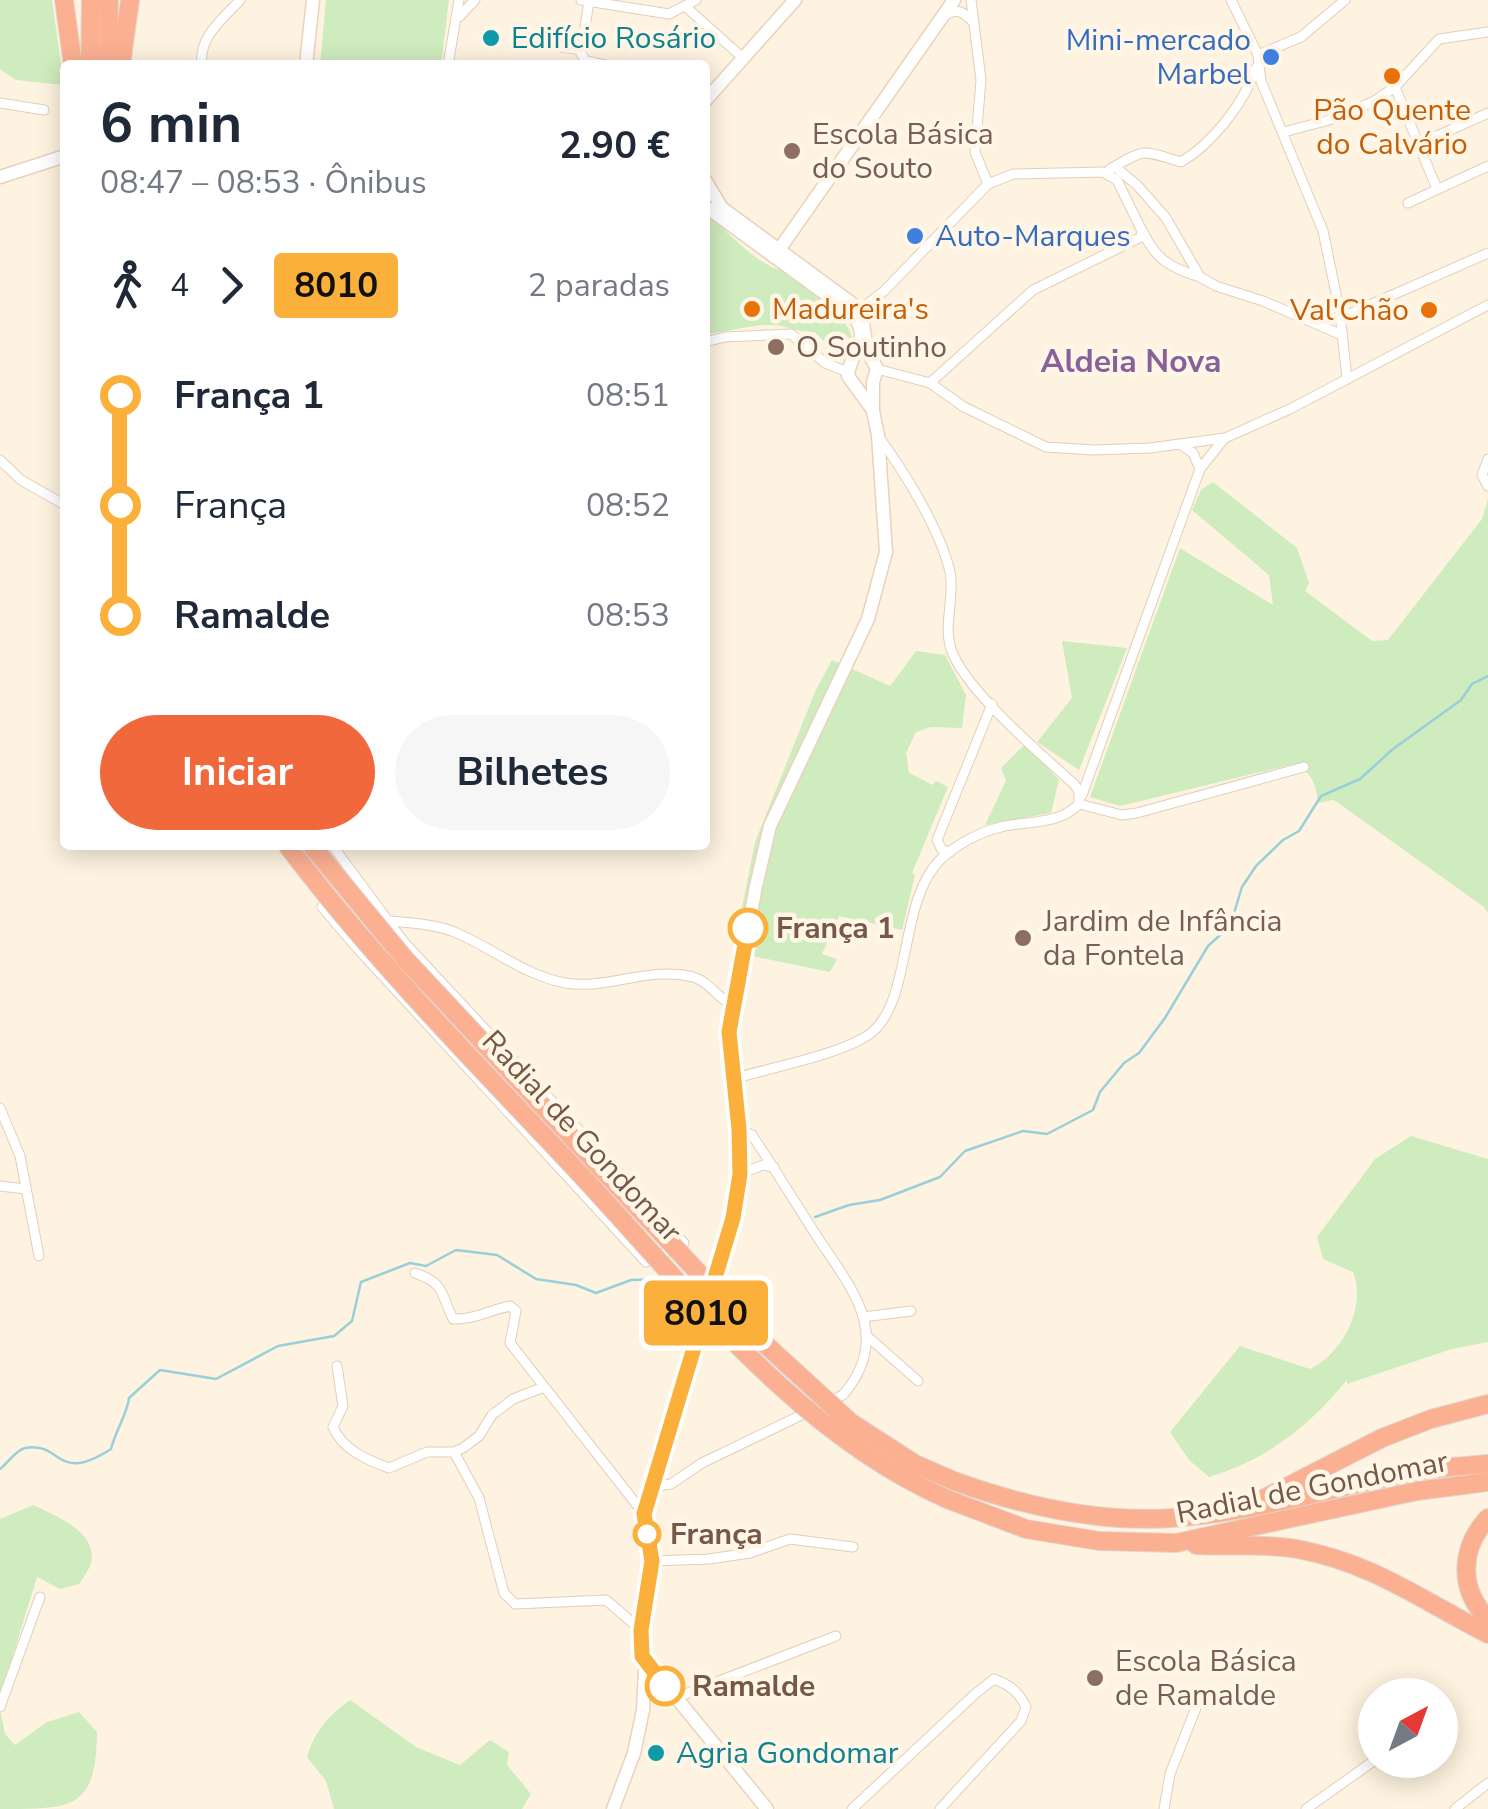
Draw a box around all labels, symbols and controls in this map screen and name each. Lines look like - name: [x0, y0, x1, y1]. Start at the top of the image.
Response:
- place label: Edifício Rosário: [511, 18, 716, 59]
- place label: Mini-mercado Marbel: [1066, 20, 1251, 95]
- marker: Edifício Rosário: [480, 27, 502, 49]
- marker: Mini-mercado Marbel: [1260, 46, 1282, 68]
- marker: Pão Quente do Calvário: [1381, 65, 1403, 87]
- text: 6 min: [100, 86, 242, 161]
- place label: Pão Quente do Calvário: [1313, 90, 1471, 165]
- place label: Escola Básica do Souto: [812, 114, 994, 189]
- text: 2.90 €: [559, 120, 670, 171]
- marker: Escola Básica do Souto: [781, 140, 803, 162]
- text: 08:47 – 08:53 · Ônibus: [100, 161, 427, 204]
- place label: Auto-Marques: [935, 216, 1131, 257]
- marker: Auto-Marques: [904, 225, 926, 247]
- icon: walk: [100, 258, 155, 313]
- icon: forward: [204, 258, 259, 313]
- text: 8010: [294, 262, 378, 309]
- text: 4: [170, 264, 189, 307]
- text: 2 paradas: [528, 264, 670, 307]
- place label: Madureira's: [772, 289, 929, 330]
- place label: Val'Chão: [1289, 290, 1409, 331]
- marker: Madureira's: [741, 298, 763, 320]
- marker: Val'Chão: [1418, 299, 1440, 321]
- place label: O Soutinho: [796, 327, 947, 368]
- marker: O Soutinho: [765, 336, 787, 358]
- district label: Aldeia Nova: [1041, 340, 1221, 383]
- text: França 1: [174, 370, 324, 421]
- text: 08:51: [586, 374, 670, 417]
- text: França: [174, 480, 287, 531]
- text: 08:52: [586, 484, 670, 527]
- text: Ramalde: [174, 590, 330, 641]
- text: 08:53: [586, 594, 670, 637]
- button: Iniciar: [100, 715, 375, 830]
- button: Bilhetes: [395, 715, 670, 830]
- place label: Jardim de Infância da Fontela: [1042, 901, 1282, 976]
- place label: França 1: [776, 908, 895, 949]
- marker: França 1: [729, 909, 767, 947]
- marker: Jardim de Infância da Fontela: [1012, 927, 1034, 949]
- street label: Radial de Gondomar: [473, 1021, 691, 1251]
- line badge: 8010: [636, 1280, 776, 1346]
- text: 8010: [664, 1290, 748, 1337]
- street label: Radial de Gondomar: [1173, 1441, 1452, 1534]
- place label: França: [670, 1514, 763, 1555]
- marker: França: [634, 1521, 660, 1547]
- place label: Escola Básica de Ramalde: [1115, 1641, 1297, 1716]
- place label: Ramalde: [692, 1666, 815, 1707]
- marker: Ramalde: [646, 1667, 684, 1705]
- marker: Escola Básica de Ramalde: [1084, 1667, 1106, 1689]
- north arrow: [1358, 1678, 1458, 1778]
- map controls: [1358, 1678, 1458, 1778]
- place label: Agria Gondomar: [676, 1733, 899, 1774]
- marker: Agria Gondomar: [645, 1742, 667, 1764]

